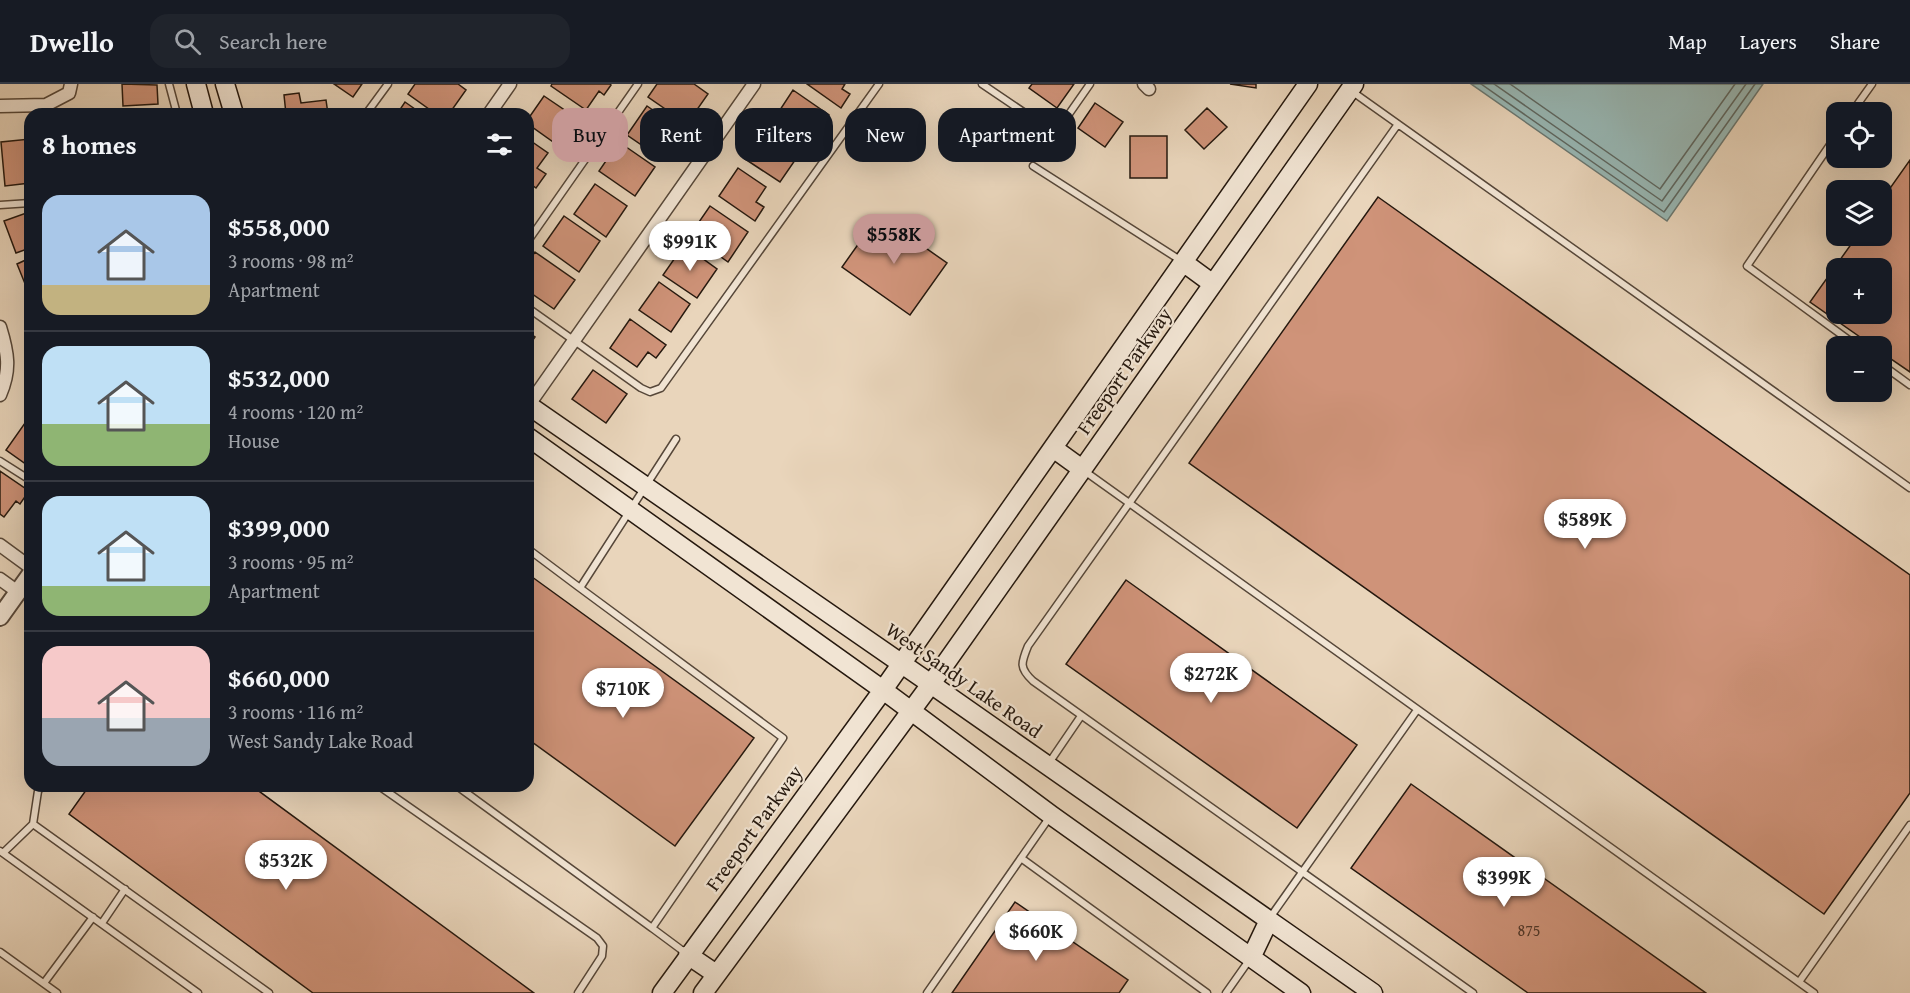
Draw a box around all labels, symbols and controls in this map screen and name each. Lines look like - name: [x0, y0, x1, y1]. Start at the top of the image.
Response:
- search box: [150, 14, 570, 68]
- text: Dwello: [30, 21, 114, 62]
- icon: search: [171, 25, 204, 58]
- text: Search here: [219, 25, 327, 57]
- text: Map: [1668, 26, 1707, 57]
- text: Layers: [1740, 26, 1797, 57]
- text: Share: [1830, 26, 1880, 57]
- map controls: [1826, 102, 1892, 402]
- button: locate: [1826, 102, 1892, 168]
- chip: Buy: [552, 108, 628, 162]
- chip: Rent: [640, 108, 723, 162]
- chip: Filters: [735, 108, 833, 162]
- chip: New: [845, 108, 926, 162]
- chip: Apartment: [938, 108, 1076, 162]
- text: 8 homes: [42, 125, 137, 164]
- icon: filters: [483, 128, 516, 161]
- button: layers: [1826, 180, 1892, 246]
- text: $558,000: [228, 207, 330, 246]
- pin: $558K: [852, 214, 936, 265]
- icon: home: [90, 219, 162, 291]
- text: $558K: [867, 219, 921, 248]
- pin: $991K: [648, 221, 732, 272]
- text: $991K: [663, 226, 717, 255]
- text: 3 rooms · 98 m²: [228, 246, 354, 275]
- button: +: [1826, 258, 1892, 324]
- text: Apartment: [228, 275, 320, 304]
- street label: Freeport Parkway: [1069, 301, 1178, 440]
- button: −: [1826, 336, 1892, 402]
- text: $532,000: [228, 358, 330, 397]
- icon: home: [90, 370, 162, 442]
- text: 4 rooms · 120 m²: [228, 397, 363, 426]
- text: House: [228, 426, 280, 455]
- pin: $589K: [1543, 499, 1627, 550]
- text: $589K: [1558, 504, 1612, 533]
- text: $399,000: [228, 508, 330, 547]
- icon: home: [90, 520, 162, 592]
- text: 3 rooms · 95 m²: [228, 547, 354, 576]
- text: Apartment: [228, 576, 320, 605]
- street label: West Sandy Lake Road: [880, 615, 1049, 745]
- pin: $272K: [1169, 653, 1253, 704]
- text: $660,000: [228, 658, 330, 697]
- text: $272K: [1184, 658, 1238, 687]
- pin: $710K: [581, 668, 665, 719]
- icon: home: [90, 670, 162, 742]
- text: $710K: [596, 673, 650, 702]
- text: 3 rooms · 116 m²: [228, 697, 363, 726]
- text: West Sandy Lake Road: [228, 726, 413, 755]
- street label: Freeport Parkway: [698, 759, 809, 897]
- pin: $532K: [244, 840, 328, 891]
- text: $532K: [259, 845, 313, 874]
- pin: $399K: [1462, 857, 1546, 908]
- text: $399K: [1477, 862, 1531, 891]
- pin: $660K: [994, 911, 1078, 962]
- text: $660K: [1009, 916, 1063, 945]
- house number: 875: [1517, 918, 1541, 942]

